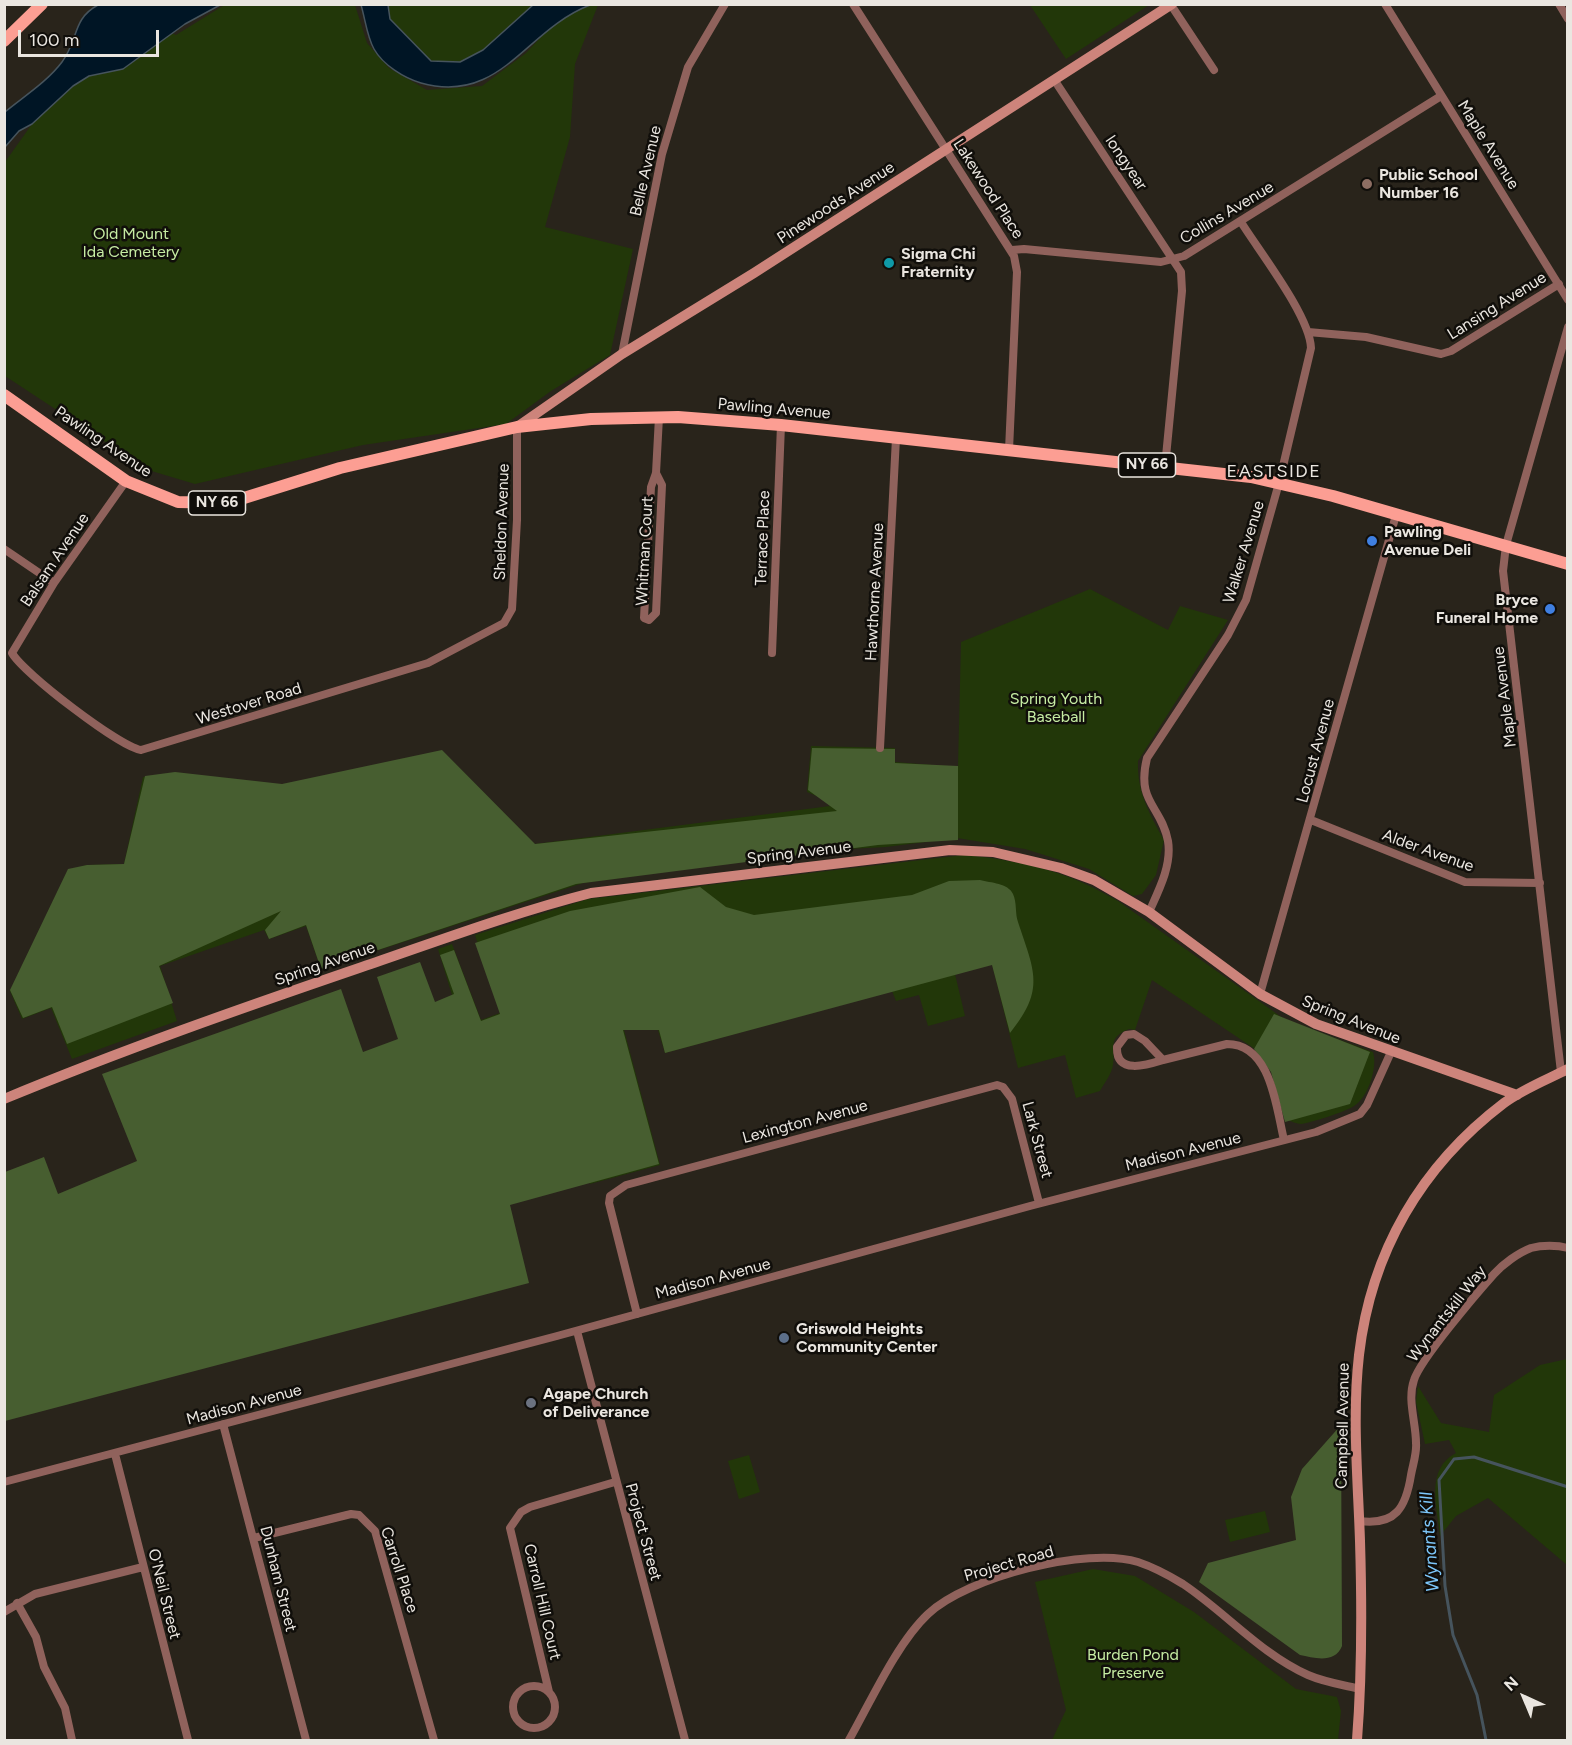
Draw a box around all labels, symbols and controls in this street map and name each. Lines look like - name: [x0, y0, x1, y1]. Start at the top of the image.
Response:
- scale bar: [21, 18, 162, 56]
- text: 100 m: [29, 29, 79, 51]
- street label: Maple Avenue: [1453, 97, 1523, 193]
- street label: Belle Avenue: [626, 124, 666, 218]
- street label: longyear: [1101, 132, 1151, 194]
- street label: Lakewood Place: [949, 135, 1027, 243]
- street label: Pinewoods Avenue: [774, 158, 898, 248]
- place label: Public School Number 16: [1379, 165, 1478, 203]
- street label: Collins Avenue: [1177, 177, 1277, 249]
- marker: Public School Number 16: [1360, 177, 1374, 191]
- park label: Old Mount Ida Cemetery: [82, 224, 180, 262]
- place label: Sigma Chi Fraternity: [901, 244, 976, 282]
- marker: Sigma Chi Fraternity: [882, 256, 896, 270]
- street label: Lansing Avenue: [1444, 268, 1550, 344]
- street label: Pawling Avenue: [717, 394, 831, 424]
- street label: Pawling Avenue: [51, 402, 155, 482]
- road number: NY 66: [1118, 453, 1176, 477]
- district label: EASTSIDE: [1227, 461, 1321, 483]
- street label: Sheldon Avenue: [490, 463, 514, 581]
- street label: Terrace Place: [752, 490, 774, 586]
- road number: NY 66: [188, 491, 246, 515]
- street label: Whitman Court: [633, 496, 657, 606]
- street label: Walker Avenue: [1219, 498, 1269, 606]
- street label: Balsam Avenue: [17, 510, 93, 610]
- place label: Pawling Avenue Deli: [1384, 522, 1471, 560]
- street label: Hawthorne Avenue: [862, 523, 888, 661]
- marker: Pawling Avenue Deli: [1365, 534, 1379, 548]
- place label: Bryce Funeral Home: [1436, 590, 1538, 628]
- marker: Bryce Funeral Home: [1543, 602, 1557, 616]
- street label: Maple Avenue: [1489, 645, 1521, 749]
- street label: Westover Road: [194, 679, 304, 729]
- park label: Spring Youth Baseball: [1010, 689, 1102, 727]
- street label: Locust Avenue: [1293, 697, 1339, 805]
- street label: Alder Avenue: [1380, 826, 1476, 876]
- street label: Spring Avenue: [746, 837, 852, 869]
- street label: Spring Avenue: [272, 938, 378, 990]
- street label: Spring Avenue: [1299, 991, 1403, 1049]
- street label: Lexington Avenue: [740, 1096, 870, 1148]
- street label: Lark Street: [1018, 1100, 1056, 1180]
- street label: Madison Avenue: [1123, 1128, 1243, 1176]
- street label: Madison Avenue: [653, 1254, 773, 1304]
- street label: Wynantskill Way: [1403, 1262, 1491, 1366]
- place label: Griswold Heights Community Center: [796, 1319, 937, 1357]
- marker: Griswold Heights Community Center: [777, 1331, 791, 1345]
- street label: Campbell Avenue: [1332, 1363, 1354, 1489]
- street label: Madison Avenue: [184, 1380, 304, 1430]
- place label: Agape Church of Deliverance: [543, 1384, 649, 1422]
- marker: Agape Church of Deliverance: [524, 1396, 538, 1410]
- street label: Project Street: [621, 1481, 665, 1583]
- water label: Wynants Kill: [1416, 1491, 1444, 1593]
- street label: Dunham Street: [256, 1524, 300, 1634]
- street label: Carroll Place: [376, 1525, 422, 1615]
- street label: Carroll Hill Court: [519, 1542, 565, 1662]
- street label: Project Road: [962, 1542, 1056, 1586]
- street label: O'Neil Street: [143, 1547, 185, 1641]
- park label: Burden Pond Preserve: [1087, 1645, 1179, 1683]
- north arrow: [1494, 1667, 1554, 1727]
- text: N: [1500, 1673, 1522, 1695]

